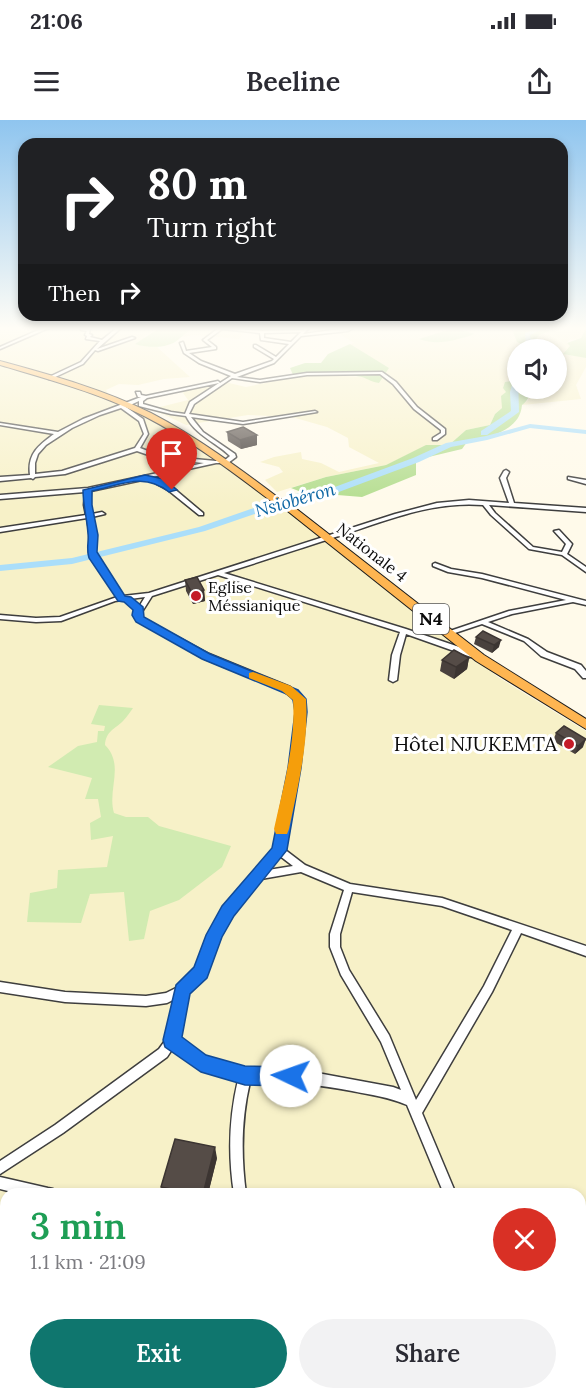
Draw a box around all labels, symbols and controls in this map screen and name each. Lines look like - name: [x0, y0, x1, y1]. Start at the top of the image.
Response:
- text: 21:06: [30, 7, 83, 35]
- text: Beeline: [246, 64, 340, 98]
- icon: menu: [30, 65, 63, 98]
- icon: share: [523, 65, 556, 98]
- text: 80 m: [147, 157, 247, 211]
- icon: right: [48, 162, 126, 240]
- text: Turn right: [147, 210, 276, 244]
- icon: right: [113, 276, 146, 309]
- text: Then: [48, 279, 101, 307]
- map controls: [507, 339, 567, 399]
- button: sound: [507, 339, 567, 399]
- pin: [146, 428, 197, 490]
- icon: arrive: [155, 437, 188, 470]
- water label: Nsiobéron: [252, 477, 338, 522]
- street label: Nationale 4: [333, 518, 412, 586]
- place label: Eglise Méssianique: [208, 577, 301, 615]
- marker: Eglise Méssianique: [189, 589, 203, 603]
- road number: N4: [413, 604, 449, 634]
- place label: Hôtel NJUKEMTA: [394, 731, 557, 756]
- marker: Hôtel NJUKEMTA: [562, 737, 576, 751]
- position arrow: [259, 1044, 323, 1108]
- text: 3 min: [30, 1203, 126, 1249]
- button: close: [493, 1208, 556, 1271]
- text: 1.1 km · 21:09: [30, 1249, 146, 1274]
- button: Exit: [30, 1319, 287, 1388]
- button: Share: [299, 1319, 556, 1388]

